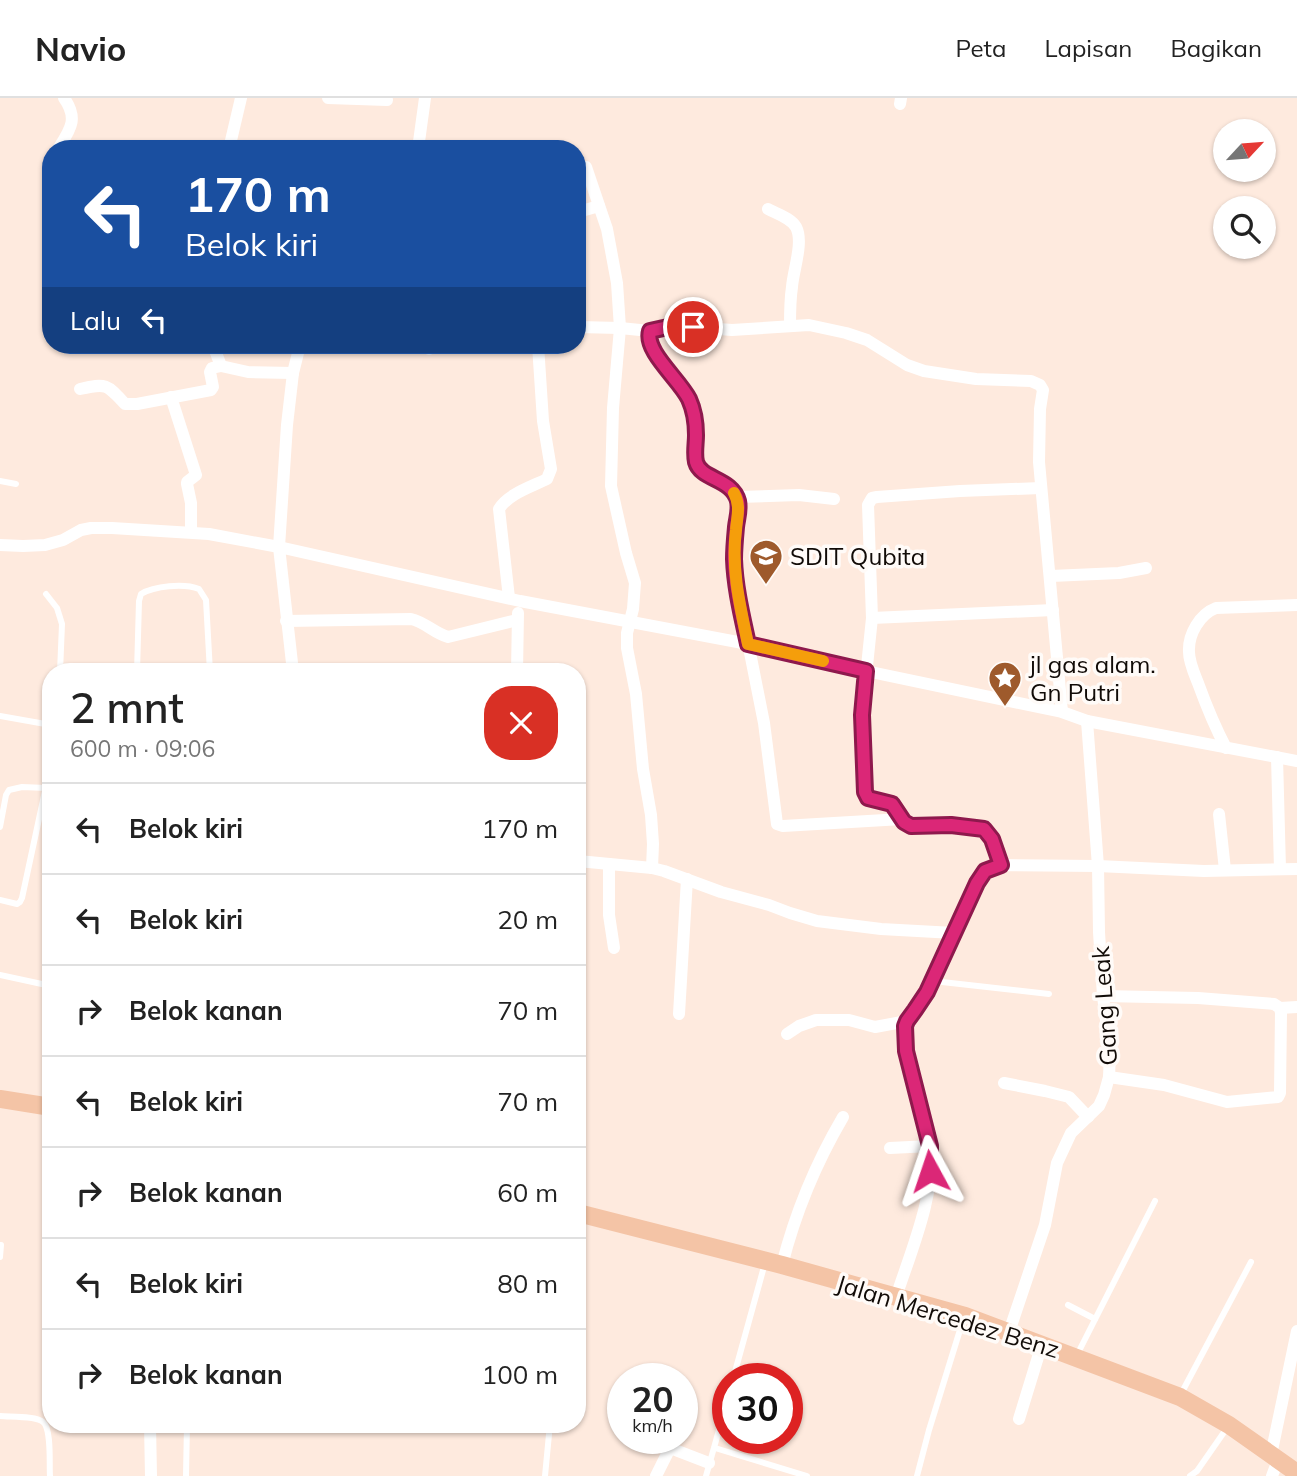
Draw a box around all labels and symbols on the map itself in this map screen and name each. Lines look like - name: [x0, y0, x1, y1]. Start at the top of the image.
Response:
- north arrow: [1213, 119, 1276, 182]
- pin: [663, 297, 723, 357]
- school or university icon: SDIT Qubita: [747, 537, 785, 586]
- place label: SDIT Qubita: [790, 541, 925, 571]
- place label: jl gas alam. Gn Putri: [1028, 649, 1156, 707]
- place icon: jl gas alam. Gn Putri: [986, 659, 1024, 708]
- street label: Gang Leak: [1085, 945, 1123, 1067]
- position arrow: [893, 1134, 967, 1208]
- street label: Jalan Mercedez Benz: [833, 1268, 1063, 1364]
- speed limit sign: 30: [712, 1363, 803, 1454]

